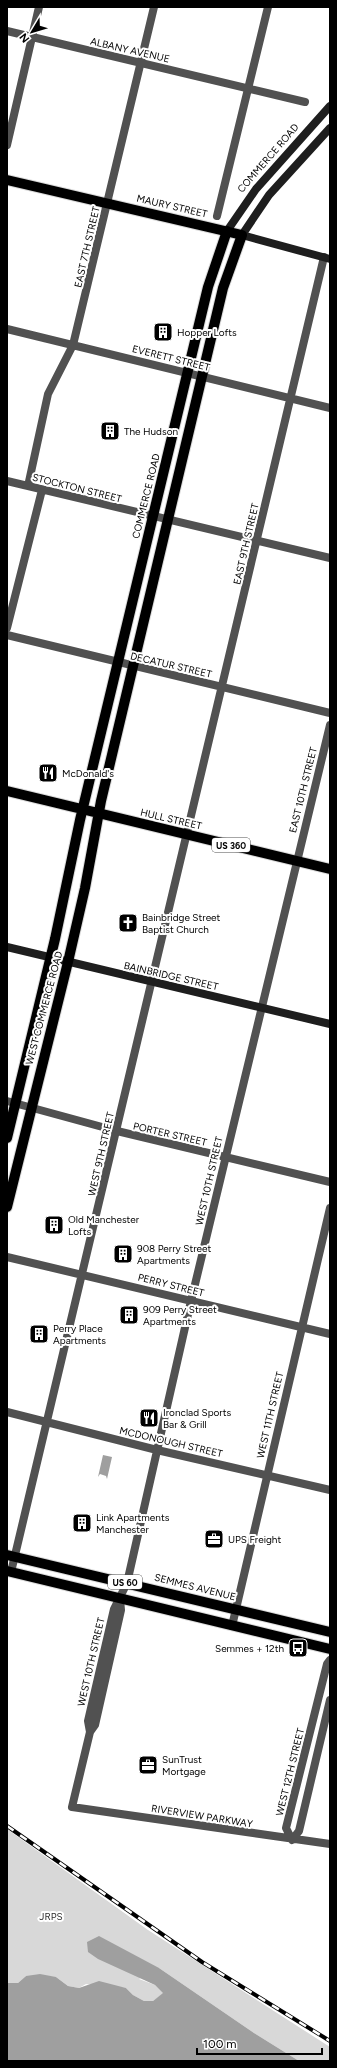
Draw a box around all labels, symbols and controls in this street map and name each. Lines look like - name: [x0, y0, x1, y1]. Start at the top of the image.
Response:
- north arrow: [12, 12, 52, 52]
- text: N: [17, 30, 32, 45]
- street label: ALBANY AVENUE: [89, 35, 171, 65]
- street label: COMMERCE ROAD: [234, 121, 302, 195]
- street label: MAURY STREET: [135, 192, 209, 221]
- street label: EAST 7TH STREET: [71, 205, 103, 289]
- building icon: Hopper Lofts: [152, 321, 174, 343]
- place label: Hopper Lofts: [177, 326, 237, 339]
- street label: EVERETT STREET: [131, 342, 212, 374]
- building icon: The Hudson: [99, 420, 121, 442]
- place label: The Hudson: [124, 425, 178, 438]
- street label: COMMERCE ROAD: [129, 452, 163, 540]
- street label: STOCKTON STREET: [31, 471, 123, 505]
- street label: EAST 9TH STREET: [230, 502, 262, 586]
- street label: DECATUR STREET: [129, 649, 213, 681]
- street label: EAST 10TH STREET: [286, 745, 320, 834]
- restaurant icon: McDonald's: [37, 762, 59, 784]
- place label: McDonald's: [62, 767, 114, 780]
- street label: HULL STREET: [139, 806, 203, 832]
- road number: US 360: [212, 838, 250, 852]
- place label: Bainbridge Street Baptist Church: [142, 911, 221, 936]
- church icon: Bainbridge Street Baptist Church: [117, 912, 139, 934]
- street label: WEST COMMERCE ROAD: [23, 950, 65, 1066]
- street label: BAINBRIDGE STREET: [122, 959, 220, 993]
- street label: WEST 9TH STREET: [85, 1110, 117, 1197]
- street label: PORTER STREET: [132, 1119, 209, 1149]
- street label: WEST 10TH STREET: [192, 1135, 226, 1227]
- place label: Old Manchester Lofts: [68, 1213, 140, 1238]
- building icon: Old Manchester Lofts: [43, 1214, 65, 1236]
- place label: 908 Perry Street Apartments: [137, 1242, 212, 1267]
- building icon: 908 Perry Street Apartments: [112, 1243, 134, 1265]
- street label: PERRY STREET: [136, 1270, 206, 1300]
- place label: 909 Perry Street Apartments: [143, 1303, 217, 1328]
- building icon: 909 Perry Street Apartments: [118, 1304, 140, 1326]
- place label: Perry Place Apartments: [53, 1322, 106, 1347]
- building icon: Perry Place Apartments: [28, 1323, 50, 1345]
- street label: WEST 11TH STREET: [254, 1370, 286, 1460]
- place label: Ironclad Sports Bar & Grill: [163, 1406, 232, 1431]
- restaurant icon: Ironclad Sports Bar & Grill: [138, 1407, 160, 1429]
- street label: MCDONOUGH STREET: [118, 1424, 224, 1460]
- place label: Link Apartments Manchester: [96, 1511, 170, 1536]
- building icon: Link Apartments Manchester: [71, 1512, 93, 1534]
- office icon: UPS Freight: [203, 1528, 225, 1550]
- place label: UPS Freight: [228, 1533, 281, 1546]
- street label: SEMMES AVENUE: [153, 1571, 237, 1603]
- road number: US 60: [108, 1575, 142, 1589]
- street label: WEST 10TH STREET: [74, 1616, 108, 1708]
- bus stop icon: Semmes + 12th: [287, 1637, 309, 1659]
- place label: Semmes + 12th: [215, 1642, 284, 1655]
- street label: WEST 12TH STREET: [273, 1726, 307, 1817]
- place label: SunTrust Mortgage: [162, 1753, 206, 1778]
- office icon: SunTrust Mortgage: [137, 1754, 159, 1776]
- street label: RIVERVIEW PARKWAY: [150, 1802, 254, 1830]
- park label: JRPS: [39, 1910, 63, 1923]
- scale bar: [197, 2030, 322, 2056]
- text: 100 m: [203, 2037, 237, 2051]

